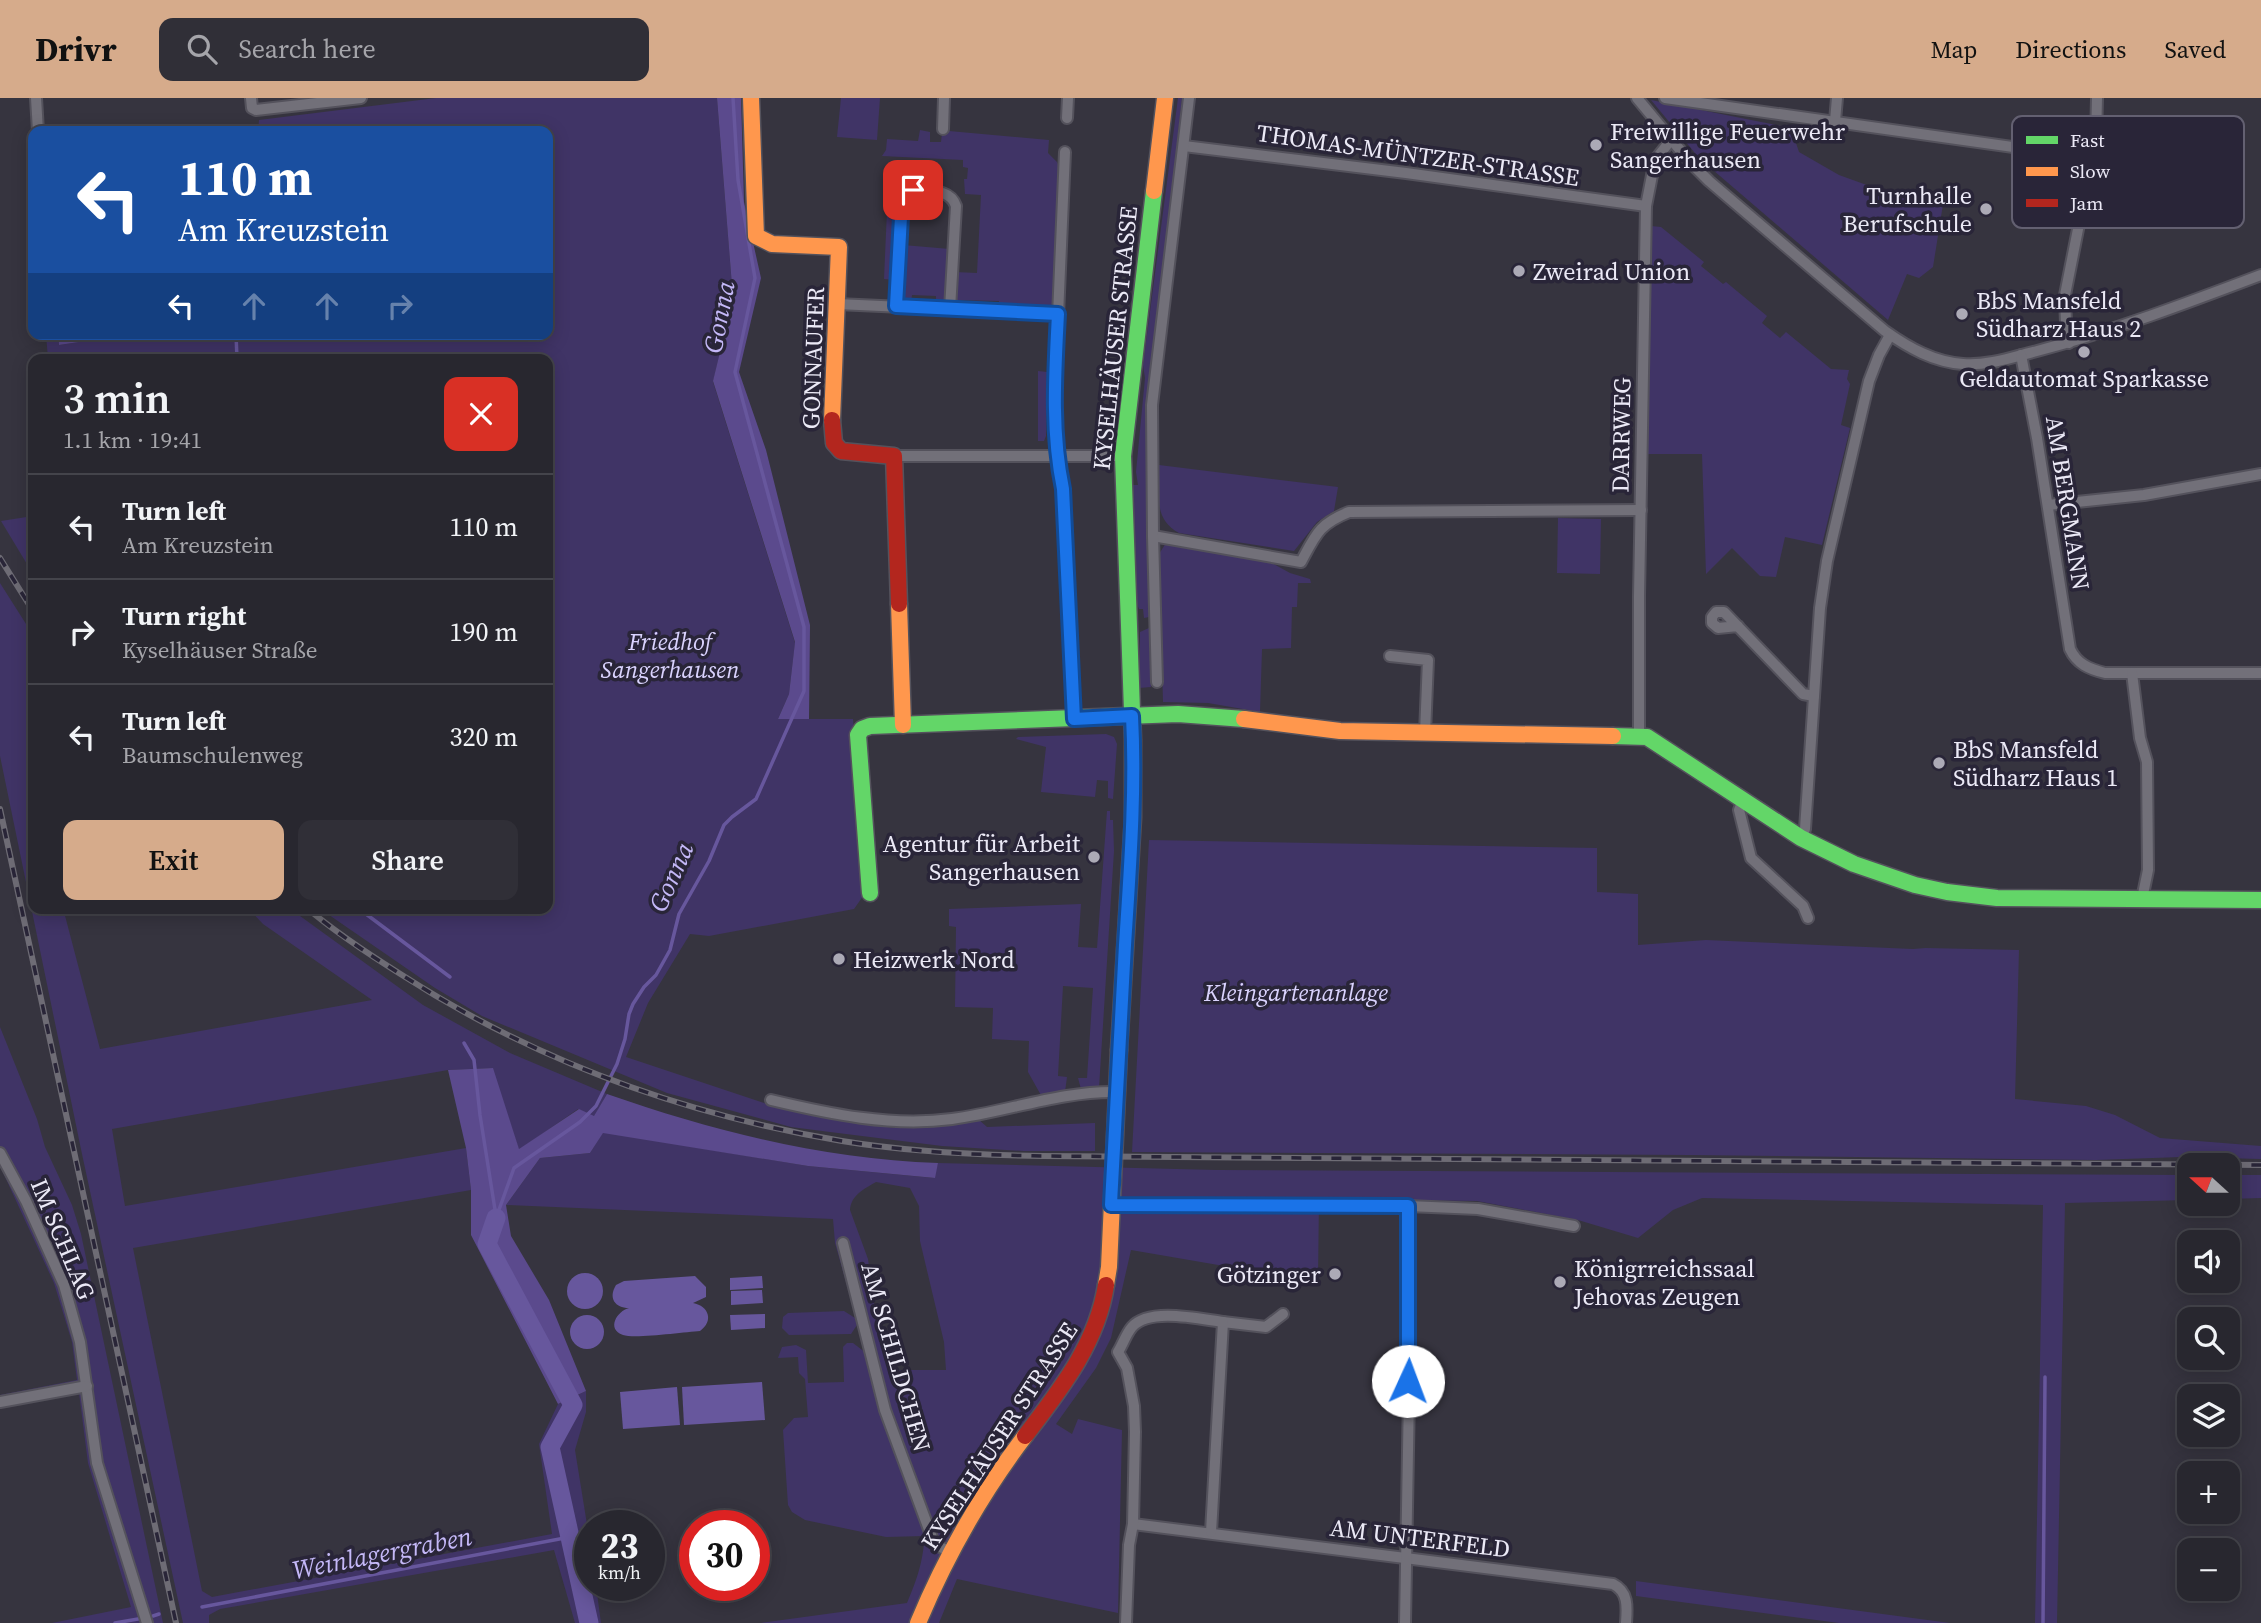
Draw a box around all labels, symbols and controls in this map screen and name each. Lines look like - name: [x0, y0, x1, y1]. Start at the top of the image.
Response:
- search box: [159, 18, 649, 81]
- text: Drivr: [35, 27, 117, 72]
- icon: search: [183, 30, 221, 68]
- text: Search here: [239, 31, 376, 67]
- text: Map: [1930, 33, 1977, 66]
- text: Directions: [2015, 33, 2126, 66]
- text: Saved: [2164, 33, 2226, 66]
- place label: Freiwillige Feuerwehr Sangerhausen: [1610, 115, 1845, 176]
- street label: THOMAS-MÜNTZER-STRASSE: [1255, 116, 1581, 194]
- legend: [2012, 116, 2244, 228]
- text: Fast: [2070, 127, 2105, 153]
- marker: Freiwillige Feuerwehr Sangerhausen: [1588, 137, 1604, 153]
- text: 110 m: [178, 144, 313, 211]
- icon: left: [63, 154, 154, 245]
- text: Slow: [2070, 158, 2111, 184]
- pin: [883, 160, 943, 220]
- icon: arrive: [894, 171, 932, 209]
- place label: Turnhalle Berufschule: [1842, 179, 1972, 240]
- text: Jam: [2069, 190, 2103, 216]
- marker: Turnhalle Berufschule: [1978, 201, 1994, 217]
- street label: KYSELHÄUSER STRASSE: [1085, 204, 1145, 472]
- text: Am Kreuzstein: [178, 208, 389, 252]
- place label: Zweirad Union: [1533, 255, 1690, 288]
- marker: Zweirad Union: [1511, 263, 1527, 279]
- water label: Gonna: [694, 277, 744, 356]
- place label: BbS Mansfeld Südharz Haus 2: [1976, 284, 2141, 345]
- street label: GONNAUFER: [794, 286, 832, 430]
- icon: left: [162, 287, 200, 325]
- icon: ahead: [235, 287, 273, 325]
- icon: ahead: [308, 287, 346, 325]
- icon: right: [381, 287, 419, 325]
- marker: BbS Mansfeld Südharz Haus 2: [1954, 306, 1970, 322]
- marker: Geldautomat Sparkasse: [2076, 344, 2092, 360]
- place label: Geldautomat Sparkasse: [1959, 362, 2209, 395]
- text: 3 min: [63, 369, 171, 427]
- street label: DARRWEG: [1603, 376, 1639, 493]
- button: close: [444, 377, 518, 451]
- street label: AM BERGMANN: [2038, 413, 2098, 593]
- text: 1.1 km · 19:41: [63, 424, 202, 456]
- text: Turn left: [122, 493, 226, 529]
- icon: left: [63, 508, 101, 546]
- text: 110 m: [450, 509, 518, 545]
- text: Am Kreuzstein: [122, 529, 274, 561]
- text: Turn right: [122, 598, 246, 634]
- icon: right: [63, 613, 101, 651]
- text: 190 m: [450, 614, 518, 650]
- park label: Friedhof Sangerhausen: [600, 625, 740, 686]
- text: Kyselhäuser Straße: [122, 634, 317, 666]
- text: Turn left: [122, 703, 226, 739]
- icon: left: [63, 718, 101, 756]
- text: 320 m: [450, 719, 518, 755]
- place label: BbS Mansfeld Südharz Haus 1: [1953, 733, 2118, 794]
- text: Baumschulenweg: [122, 739, 303, 771]
- marker: BbS Mansfeld Südharz Haus 1: [1931, 755, 1947, 771]
- button: Exit: [63, 820, 284, 900]
- button: Share: [298, 820, 518, 900]
- place label: Agentur für Arbeit Sangerhausen: [883, 827, 1080, 888]
- water label: Gonna: [640, 836, 702, 918]
- marker: Agentur für Arbeit Sangerhausen: [1086, 849, 1102, 865]
- place label: Heizwerk Nord: [853, 943, 1015, 976]
- marker: Heizwerk Nord: [831, 951, 847, 967]
- park label: Kleingartenanlage: [1203, 976, 1388, 1009]
- north arrow: [2177, 1153, 2240, 1216]
- map controls: [2177, 1153, 2240, 1601]
- street label: IM SCHLAG: [23, 1174, 103, 1305]
- button: sound: [2177, 1230, 2240, 1293]
- place label: Königrreichssaal Jehovas Zeugen: [1573, 1252, 1755, 1313]
- street label: AM SCHILDCHEN: [853, 1258, 939, 1456]
- place label: Götzinger: [1217, 1258, 1321, 1291]
- marker: Götzinger: [1327, 1266, 1343, 1282]
- marker: Königrreichssaal Jehovas Zeugen: [1552, 1274, 1568, 1290]
- button: search: [2177, 1307, 2240, 1370]
- street label: KYSELHÄUSER STRASSE: [913, 1316, 1085, 1556]
- position arrow: [1371, 1344, 1445, 1418]
- button: layers: [2177, 1384, 2240, 1447]
- button: +: [2177, 1461, 2240, 1524]
- speed limit sign: 30: [679, 1510, 770, 1601]
- street label: AM UNTERFELD: [1328, 1511, 1512, 1565]
- water label: Weinlagergraben: [289, 1518, 475, 1588]
- text: 23: [601, 1522, 638, 1570]
- button: −: [2177, 1538, 2240, 1601]
- text: km/h: [598, 1560, 641, 1585]

